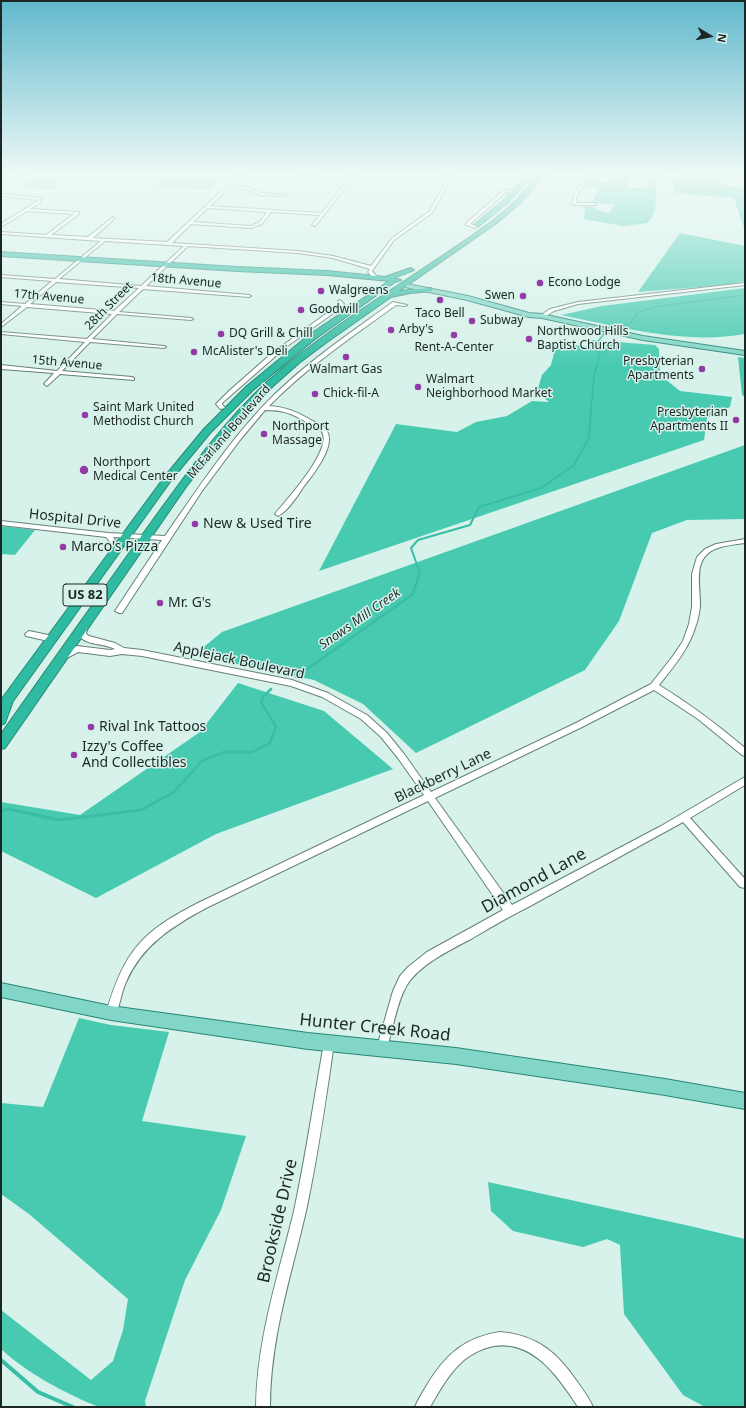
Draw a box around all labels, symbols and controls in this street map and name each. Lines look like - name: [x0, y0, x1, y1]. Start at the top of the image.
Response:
- north arrow: [690, 16, 730, 56]
- text: N: [714, 32, 730, 44]
- street label: 18th Avenue: [150, 271, 222, 291]
- place label: Econo Lodge: [548, 276, 621, 290]
- marker: Econo Lodge: [535, 278, 545, 288]
- street label: 28th Street: [82, 279, 136, 333]
- place label: Walgreens: [329, 284, 389, 298]
- marker: Walgreens: [316, 286, 326, 296]
- street label: 17th Avenue: [13, 287, 85, 307]
- place label: Swen: [485, 289, 515, 303]
- marker: Swen: [518, 291, 528, 301]
- marker: Taco Bell: [435, 295, 445, 305]
- place label: Goodwill: [309, 303, 358, 317]
- marker: Goodwill: [296, 305, 306, 315]
- place label: Taco Bell: [415, 307, 465, 321]
- place label: Subway: [480, 314, 523, 328]
- marker: Subway: [467, 316, 477, 326]
- place label: Arby's: [399, 323, 433, 337]
- marker: Arby's: [386, 325, 396, 335]
- place label: Northwood Hills Baptist Church: [537, 325, 628, 353]
- place label: DQ Grill & Chill: [229, 327, 313, 341]
- marker: DQ Grill & Chill: [216, 329, 226, 339]
- marker: Rent-A-Center: [449, 330, 459, 340]
- marker: Northwood Hills Baptist Church: [524, 334, 534, 344]
- place label: Rent-A-Center: [414, 341, 494, 355]
- place label: McAlister's Deli: [202, 345, 288, 359]
- marker: McAlister's Deli: [189, 347, 199, 357]
- marker: Walmart Gas: [341, 352, 351, 362]
- street label: 15th Avenue: [31, 353, 103, 373]
- place label: Presbyterian Apartments: [623, 355, 694, 383]
- place label: Walmart Gas: [310, 363, 382, 377]
- marker: Presbyterian Apartments: [697, 364, 707, 374]
- place label: Walmart Neighborhood Market: [426, 373, 552, 401]
- street label: McFarland Boulevard: [184, 382, 274, 482]
- marker: Walmart Neighborhood Market: [413, 382, 423, 392]
- place label: Chick-fil-A: [323, 387, 379, 401]
- marker: Chick-fil-A: [310, 389, 320, 399]
- place label: Saint Mark United Methodist Church: [93, 401, 194, 429]
- place label: Presbyterian Apartments II: [650, 406, 728, 434]
- marker: Saint Mark United Methodist Church: [80, 410, 90, 420]
- marker: Presbyterian Apartments II: [731, 415, 741, 425]
- place label: Northport Massage: [272, 420, 329, 448]
- marker: Northport Massage: [259, 429, 269, 439]
- place label: Northport Medical Center: [93, 456, 178, 484]
- marker: Northport Medical Center: [78, 464, 90, 476]
- street label: Hospital Drive: [28, 506, 122, 532]
- place label: New & Used Tire: [203, 516, 312, 532]
- marker: New & Used Tire: [190, 519, 200, 529]
- place label: Marco's Pizza: [71, 539, 158, 555]
- marker: Marco's Pizza: [58, 542, 68, 552]
- road number: US 82: [63, 584, 107, 606]
- water label: Snows Mill Creek: [316, 585, 404, 653]
- place label: Mr. G's: [168, 595, 211, 611]
- marker: Mr. G's: [155, 598, 165, 608]
- street label: Applejack Boulevard: [172, 639, 306, 683]
- place label: Rival Ink Tattoos: [99, 719, 206, 735]
- marker: Rival Ink Tattoos: [86, 722, 96, 732]
- place label: Izzy's Coffee And Collectibles: [82, 739, 186, 772]
- street label: Blackberry Lane: [392, 745, 494, 807]
- marker: Izzy's Coffee And Collectibles: [69, 750, 79, 760]
- street label: Diamond Lane: [478, 844, 590, 918]
- street label: Hunter Creek Road: [298, 1010, 452, 1046]
- street label: Brookside Drive: [254, 1157, 302, 1285]

